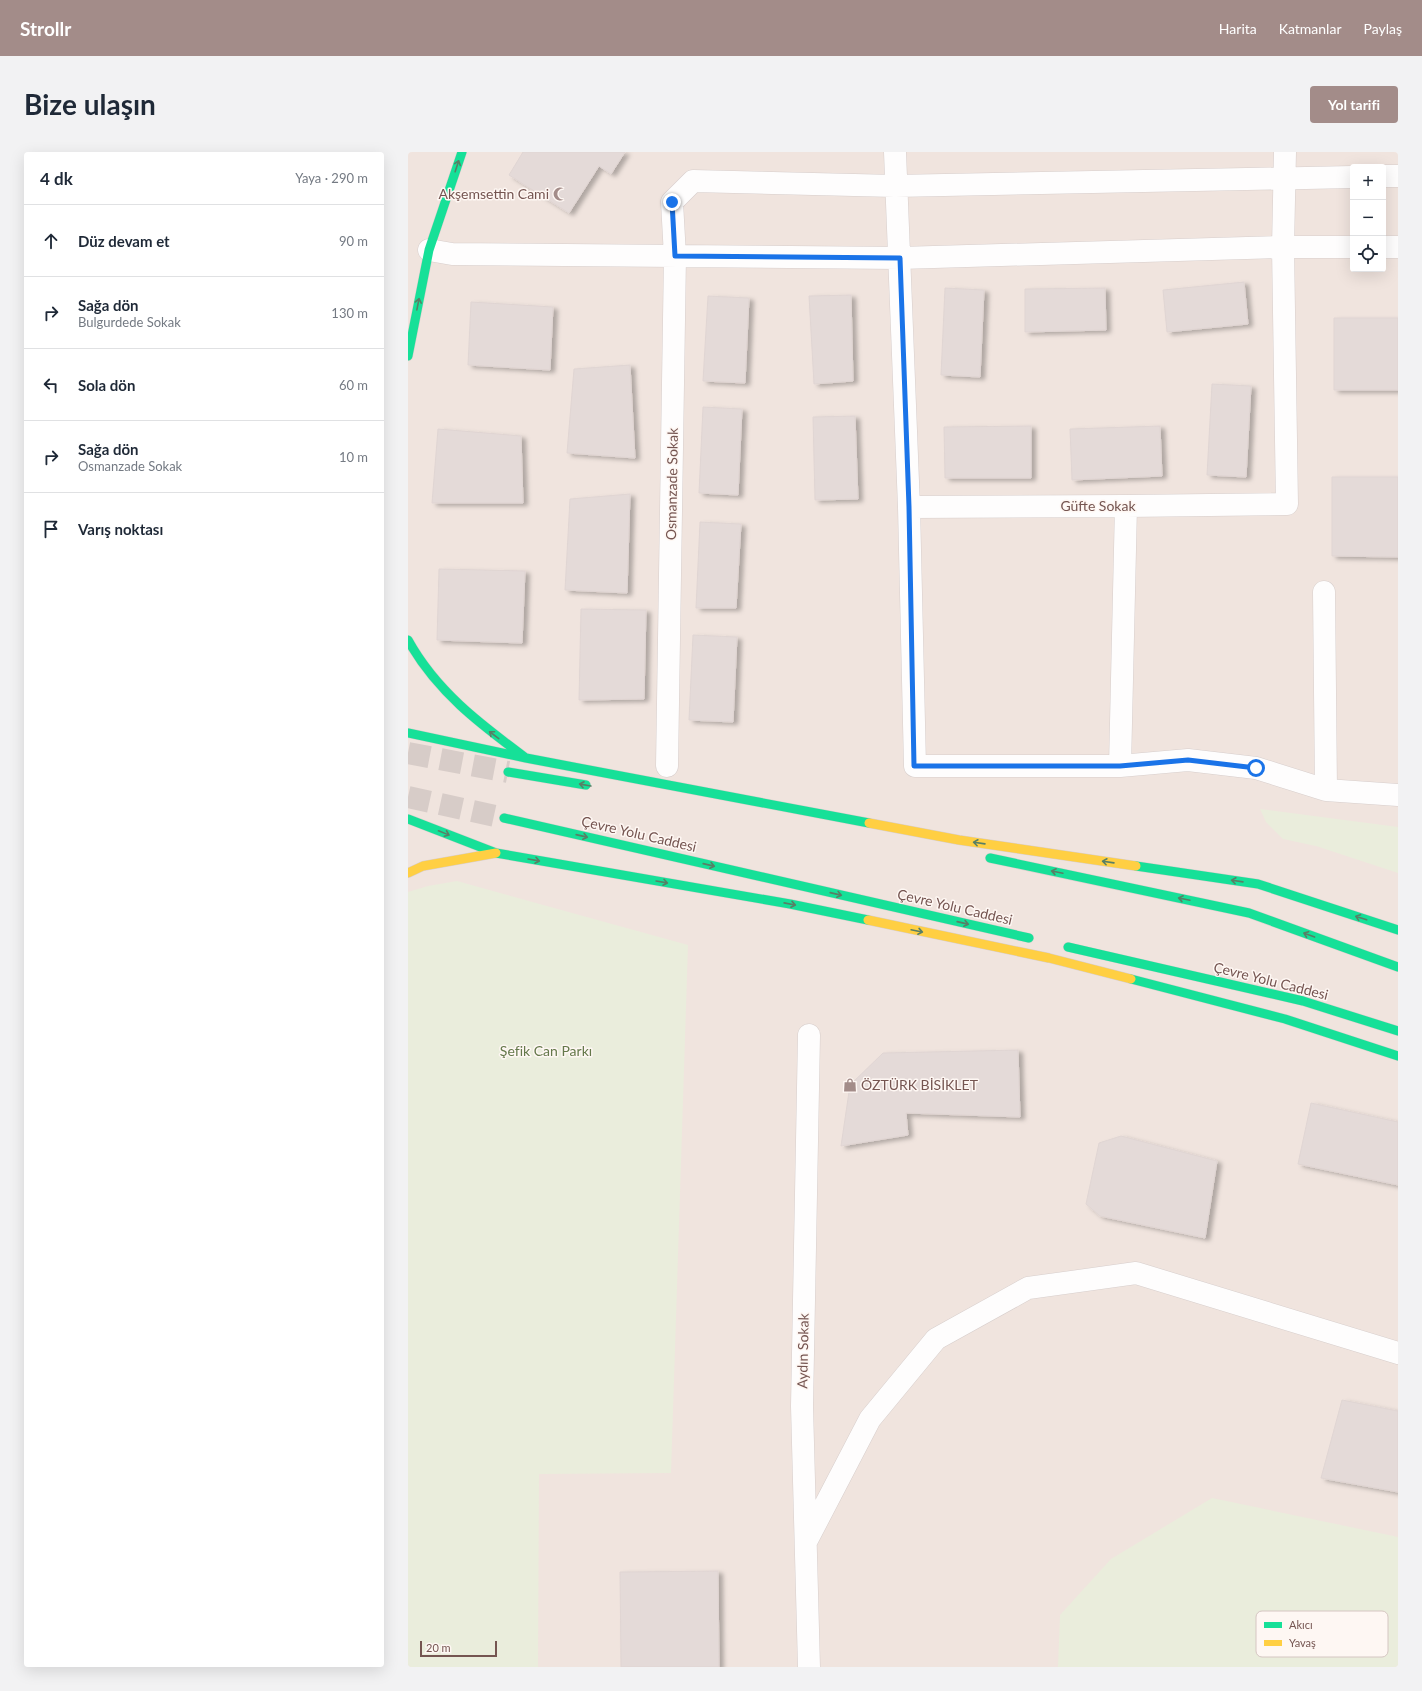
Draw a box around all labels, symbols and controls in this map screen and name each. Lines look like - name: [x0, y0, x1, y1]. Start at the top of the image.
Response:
- text: Strollr: [20, 17, 71, 40]
- text: Harita: [1219, 20, 1257, 37]
- text: Katmanlar: [1279, 20, 1341, 37]
- text: Paylaş: [1363, 20, 1402, 37]
- button: Yol tarifi: [1310, 86, 1398, 123]
- text: Bize ulaşın: [24, 87, 156, 121]
- one-way arrow: [454, 160, 461, 173]
- map controls: [1350, 164, 1386, 272]
- button: +: [1350, 164, 1386, 200]
- text: 4 dk: [40, 168, 73, 189]
- text: Yaya · 290 m: [295, 170, 368, 186]
- place label: Akşemsettin Cami: [438, 185, 549, 202]
- mosque icon: Akşemsettin Cami: [552, 186, 568, 202]
- route end: [663, 193, 681, 211]
- button: −: [1350, 200, 1386, 236]
- icon: ahead: [40, 230, 62, 252]
- text: Düz devam et: [78, 232, 170, 250]
- text: 90 m: [339, 233, 368, 249]
- button: locate: [1350, 236, 1386, 272]
- text: Sağa dön: [78, 296, 139, 314]
- one-way arrow: [415, 298, 423, 311]
- icon: right: [40, 302, 62, 324]
- text: 130 m: [331, 305, 368, 321]
- text: Bulgurdede Sokak: [78, 314, 181, 330]
- icon: left: [40, 374, 62, 396]
- text: Sola dön: [78, 376, 135, 394]
- text: 60 m: [339, 377, 368, 393]
- street label: Osmanzade Sokak: [662, 427, 681, 540]
- text: Sağa dön: [78, 440, 139, 458]
- icon: right: [40, 446, 62, 468]
- text: 10 m: [339, 449, 368, 465]
- text: Osmanzade Sokak: [78, 458, 182, 474]
- street label: Güfte Sokak: [1060, 497, 1136, 514]
- icon: arrive: [40, 518, 62, 540]
- text: Varış noktası: [78, 520, 163, 538]
- one-way arrow: [489, 731, 500, 739]
- route start: [1247, 759, 1265, 777]
- one-way arrow: [579, 781, 592, 789]
- street label: Çevre Yolu Caddesi: [580, 812, 698, 855]
- one-way arrow: [438, 830, 450, 837]
- one-way arrow: [576, 832, 589, 840]
- one-way arrow: [973, 839, 986, 847]
- one-way arrow: [527, 856, 540, 864]
- one-way arrow: [1102, 858, 1115, 866]
- one-way arrow: [702, 862, 715, 869]
- one-way arrow: [1050, 868, 1063, 876]
- one-way arrow: [1231, 877, 1244, 885]
- one-way arrow: [655, 878, 668, 886]
- street label: Çevre Yolu Caddesi: [896, 885, 1014, 928]
- one-way arrow: [829, 891, 842, 899]
- one-way arrow: [1178, 895, 1191, 903]
- one-way arrow: [783, 901, 796, 909]
- one-way arrow: [1355, 914, 1368, 921]
- one-way arrow: [956, 920, 969, 928]
- one-way arrow: [911, 927, 924, 935]
- one-way arrow: [1303, 930, 1315, 938]
- street label: Çevre Yolu Caddesi: [1212, 958, 1330, 1003]
- park label: Şefik Can Parkı: [500, 1042, 592, 1059]
- place label: ÖZTÜRK BİSİKLET: [861, 1076, 979, 1093]
- shop icon: ÖZTÜRK BİSİKLET: [842, 1077, 858, 1093]
- street label: Aydın Sokak: [793, 1312, 812, 1389]
- legend: [1256, 1611, 1388, 1657]
- text: Akıcı: [1289, 1618, 1313, 1631]
- text: Yavaş: [1289, 1636, 1316, 1649]
- scale bar: [420, 1639, 497, 1658]
- text: 20 m: [426, 1641, 451, 1654]

